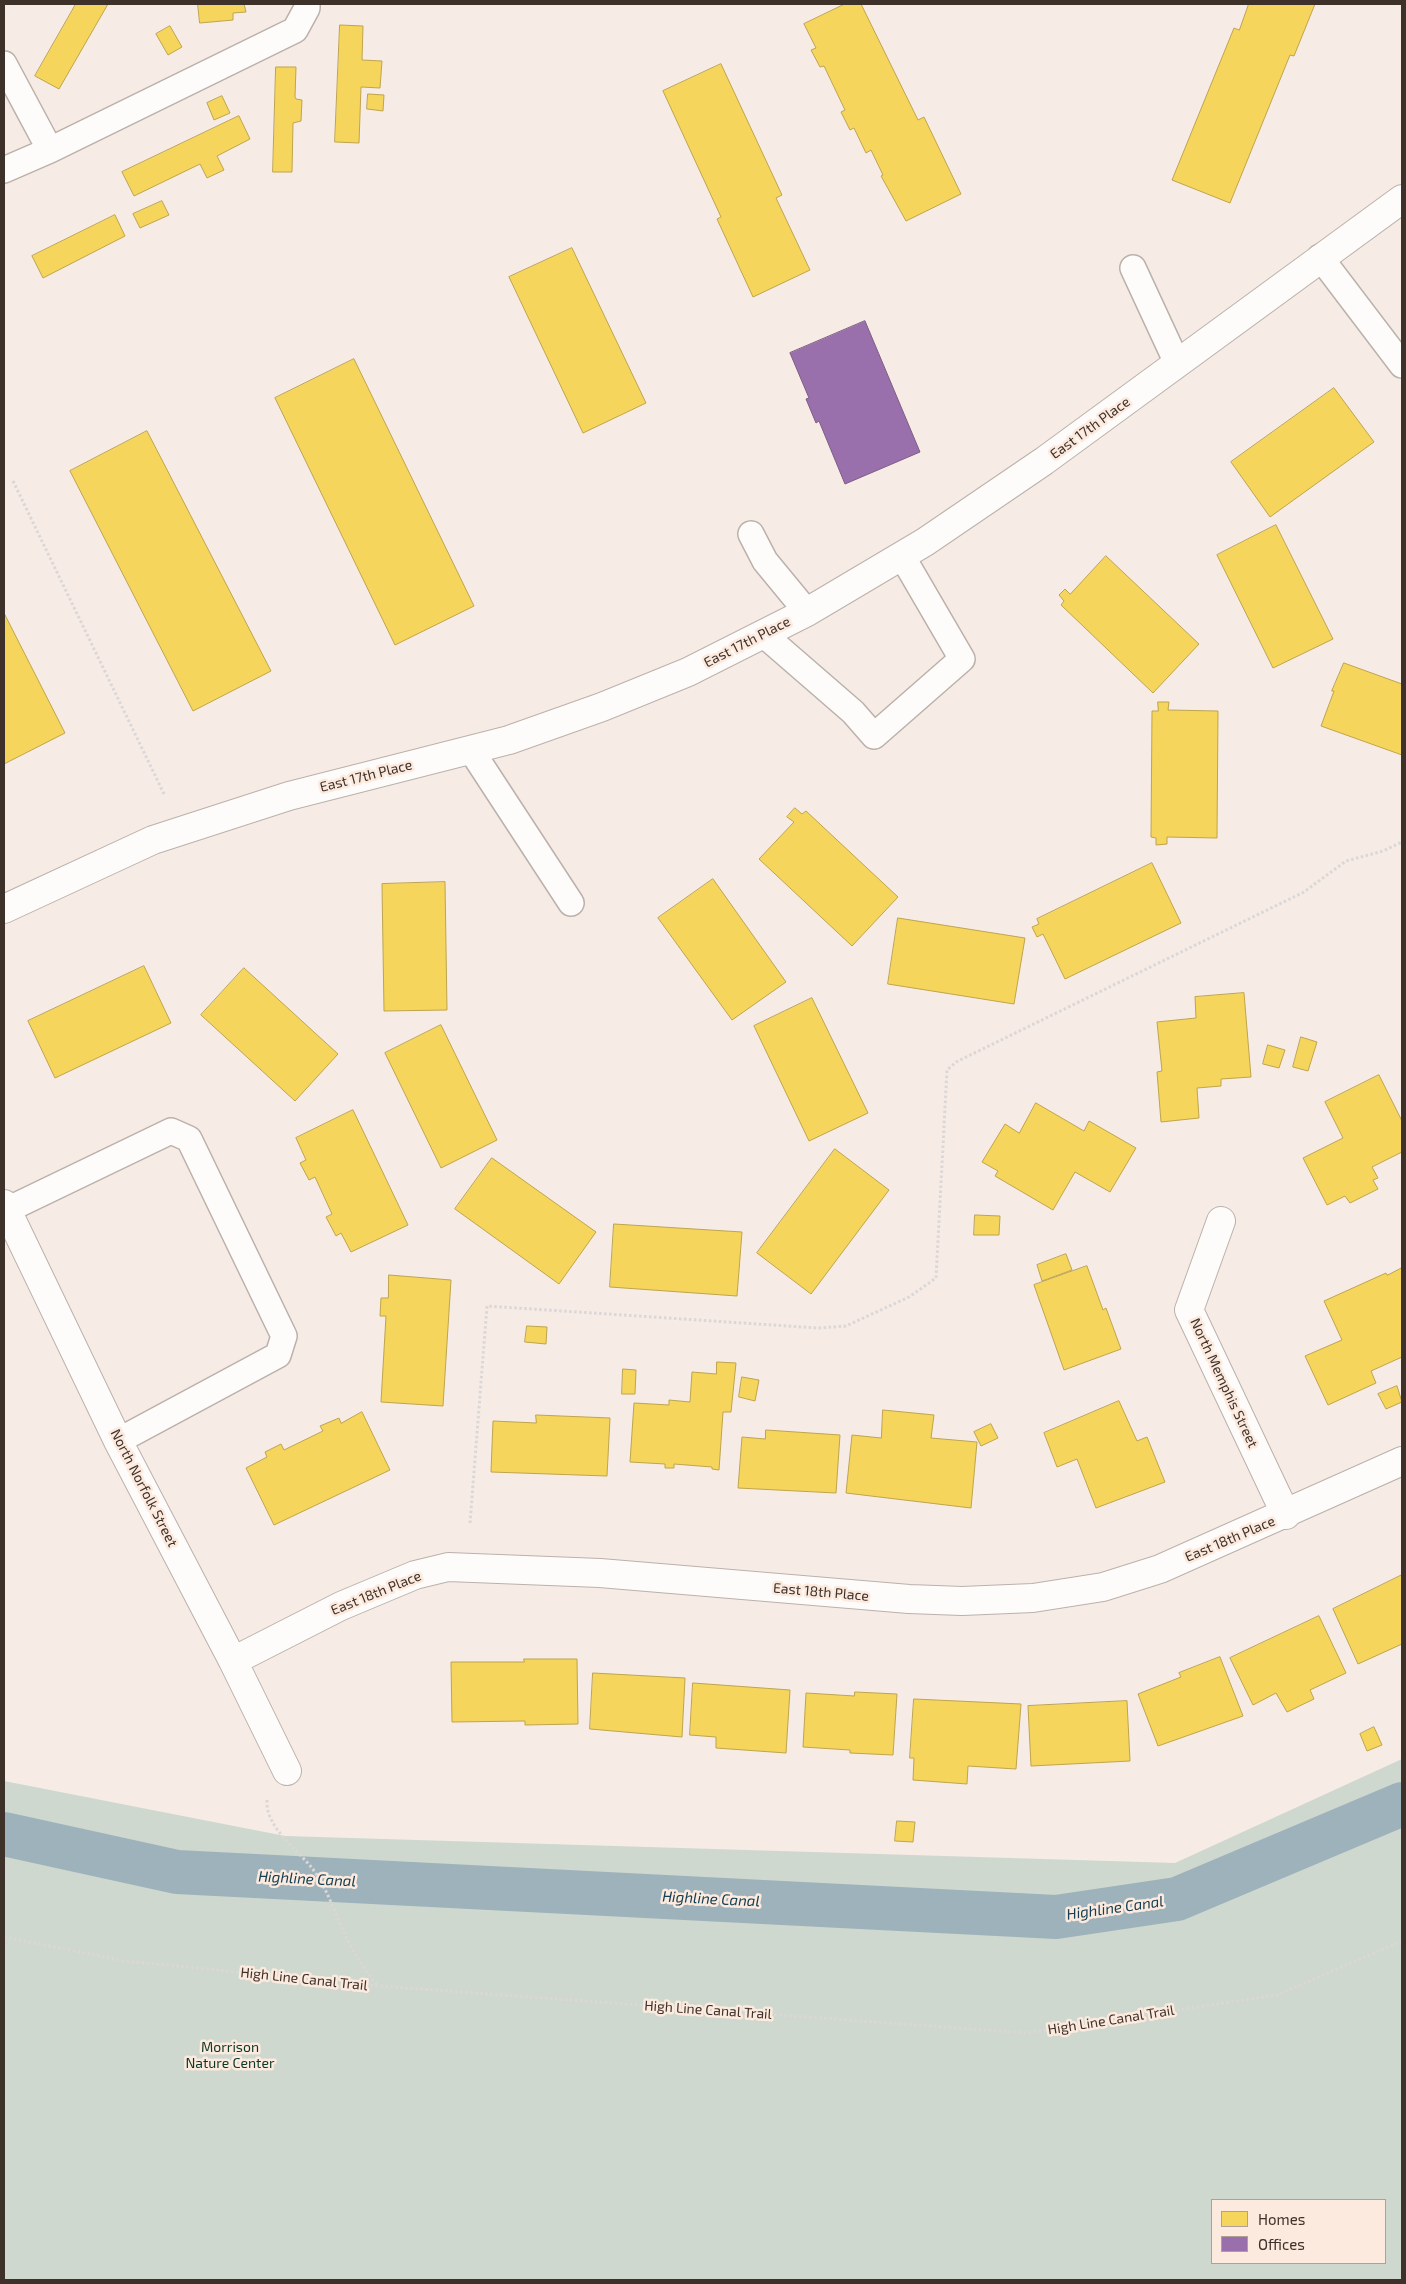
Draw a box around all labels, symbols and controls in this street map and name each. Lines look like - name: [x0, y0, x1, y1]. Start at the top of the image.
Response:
- street label: East 17th Place: [1047, 393, 1133, 463]
- street label: East 17th Place: [701, 613, 793, 671]
- street label: East 17th Place: [318, 756, 414, 796]
- street label: North Memphis Street: [1187, 1316, 1261, 1450]
- street label: North Norfolk Street: [107, 1426, 181, 1550]
- street label: East 18th Place: [1182, 1512, 1278, 1566]
- street label: East 18th Place: [328, 1567, 424, 1619]
- street label: East 18th Place: [772, 1579, 870, 1605]
- water label: Highline Canal: [258, 1867, 356, 1891]
- water label: Highline Canal: [662, 1887, 760, 1911]
- water label: Highline Canal: [1065, 1892, 1165, 1924]
- street label: High Line Canal Trail: [240, 1964, 368, 1994]
- street label: High Line Canal Trail: [644, 1997, 772, 2023]
- street label: High Line Canal Trail: [1047, 2002, 1175, 2038]
- park label: Morrison Nature Center: [185, 2039, 275, 2072]
- legend: [1211, 2199, 1386, 2264]
- text: Homes: [1258, 2210, 1305, 2228]
- text: Offices: [1258, 2235, 1305, 2253]

